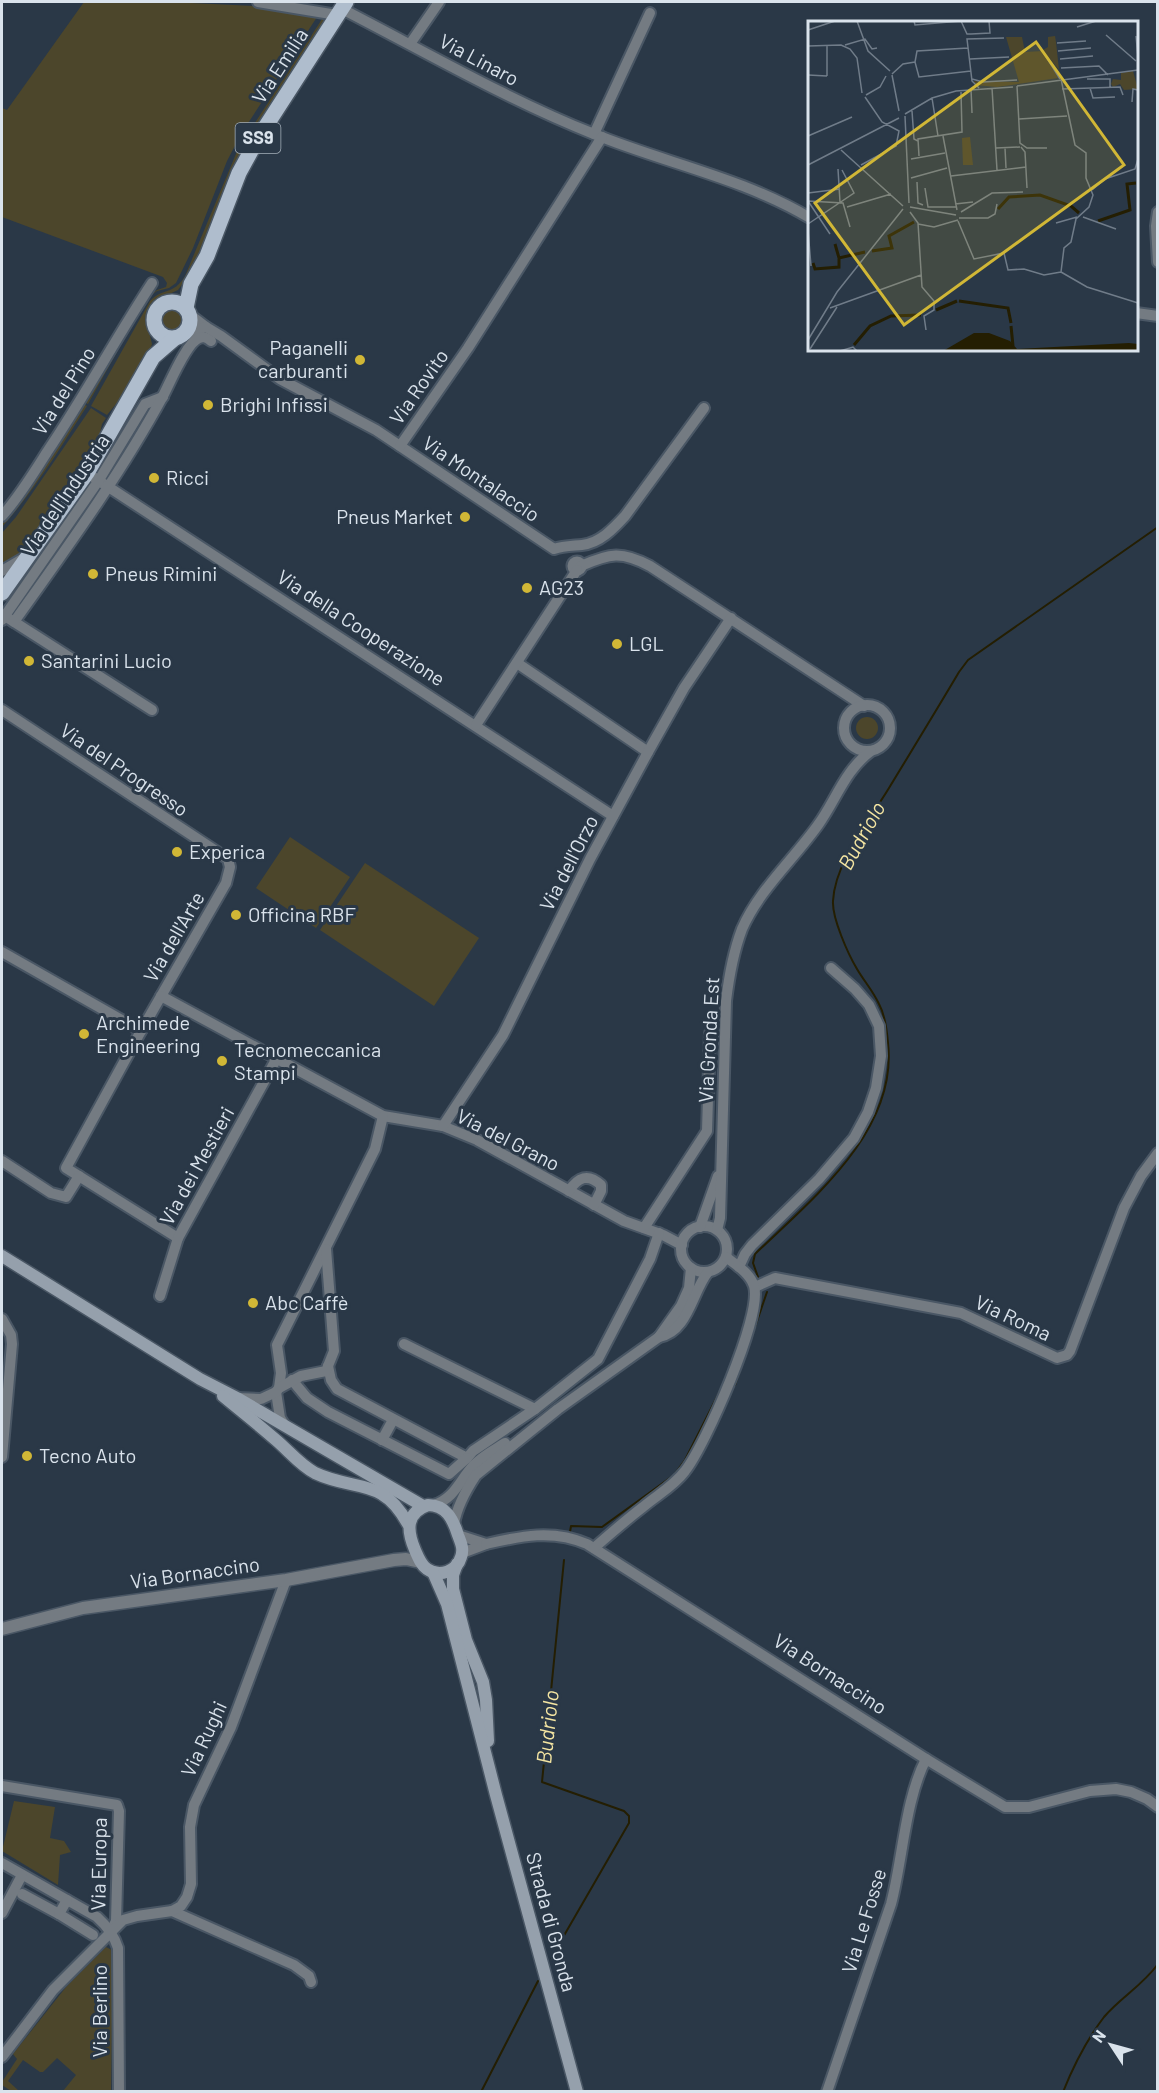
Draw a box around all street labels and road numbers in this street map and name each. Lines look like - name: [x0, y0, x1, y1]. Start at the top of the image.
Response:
- street label: Via Emilia: [246, 23, 312, 108]
- street label: Via Linaro: [436, 28, 523, 90]
- road number: SS9: [236, 123, 280, 153]
- street label: Via del Pino: [27, 342, 100, 439]
- street label: Via Rovito: [384, 344, 453, 429]
- street label: Via dell'Industria: [15, 429, 114, 560]
- street label: Via Montalaccio: [418, 430, 545, 526]
- street label: Via della Cooperazione: [273, 564, 450, 690]
- street label: Via del Progresso: [56, 717, 193, 821]
- street label: Via dell'Orzo: [534, 811, 602, 914]
- street label: Via dell'Arte: [138, 887, 209, 986]
- street label: Via Gronda Est: [693, 976, 723, 1104]
- street label: Via dei Mestieri: [154, 1102, 239, 1229]
- street label: Via del Grano: [453, 1103, 564, 1175]
- street label: Via Roma: [972, 1289, 1055, 1345]
- street label: Via Bornaccino: [129, 1551, 261, 1593]
- street label: Via Bornaccino: [769, 1628, 892, 1719]
- street label: Via Rughi: [175, 1697, 231, 1780]
- street label: Via Europa: [85, 1817, 111, 1911]
- street label: Strada di Gronda: [522, 1849, 582, 1994]
- street label: Via Le Fosse: [836, 1865, 890, 1976]
- street label: Via Berlino: [87, 1965, 111, 2057]

